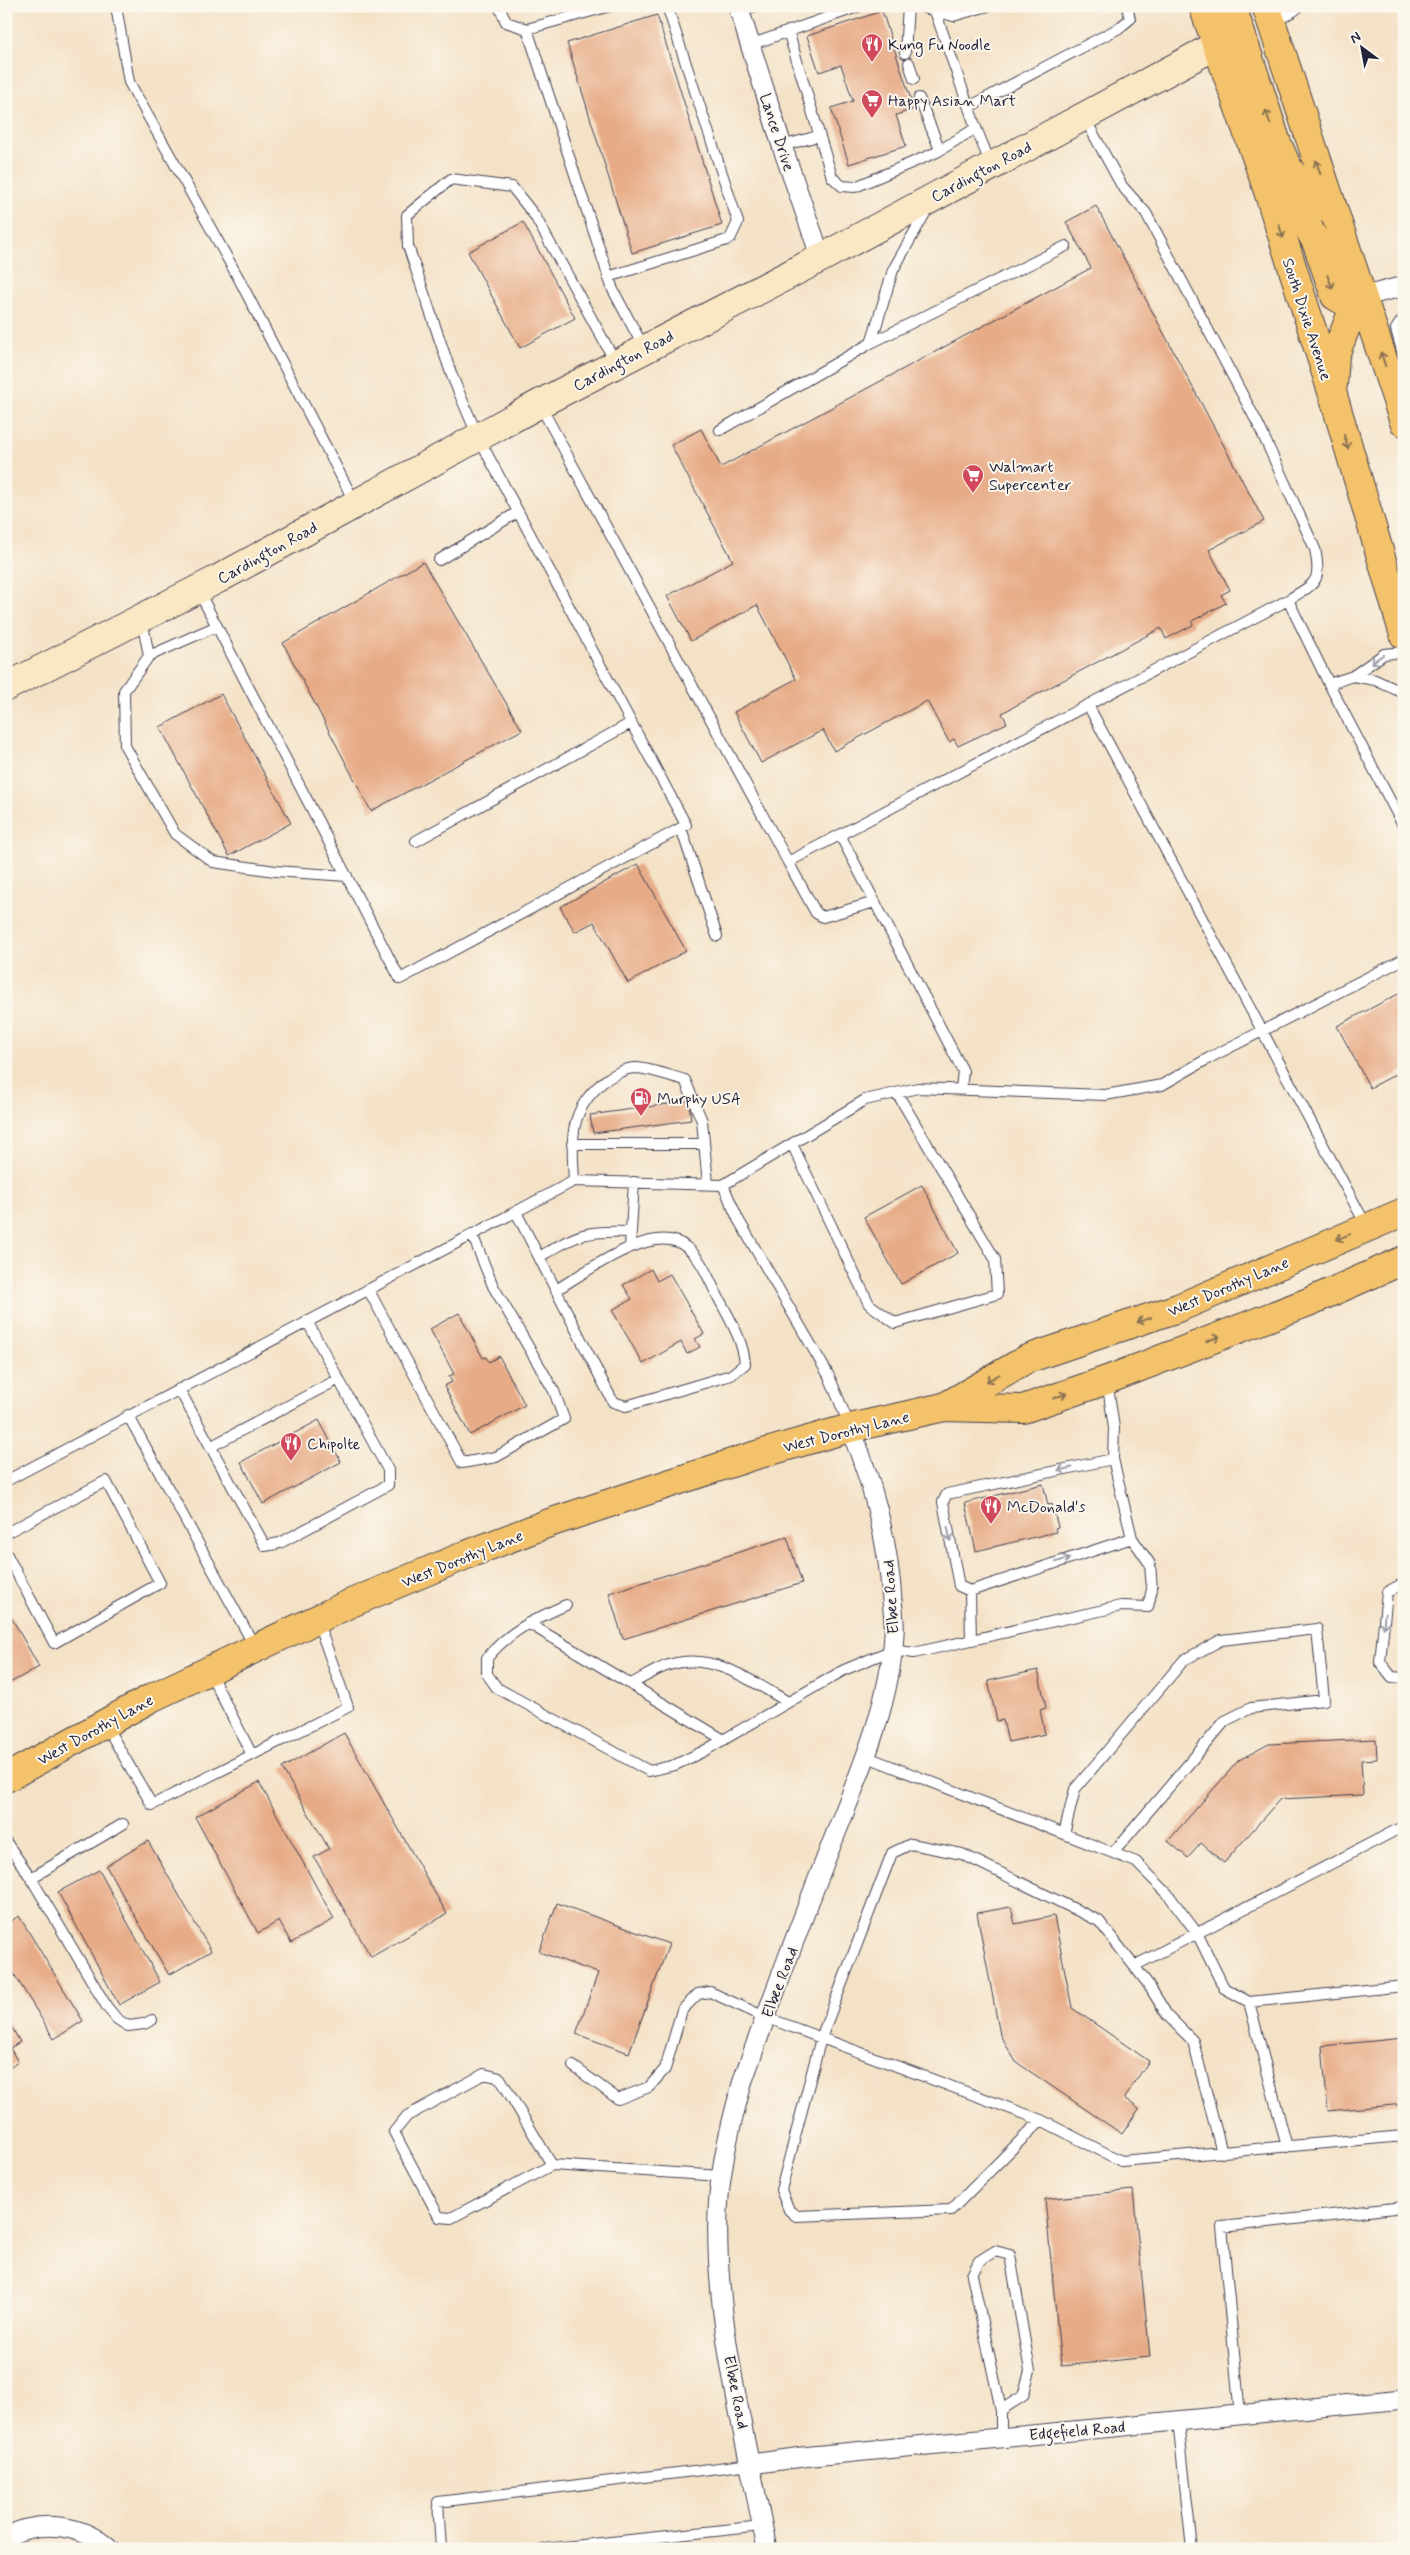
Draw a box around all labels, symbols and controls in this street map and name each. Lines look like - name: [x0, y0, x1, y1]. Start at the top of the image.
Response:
- north arrow: [1338, 22, 1388, 72]
- text: N: [1347, 28, 1364, 48]
- restaurant icon: Kung Fu Noodle: [860, 32, 884, 63]
- place label: Kung Fu Noodle: [888, 35, 991, 57]
- supermarket icon: Happy Asian Mart: [860, 88, 884, 119]
- street label: Lance Drive: [754, 91, 799, 174]
- place label: Happy Asian Mart: [888, 91, 1016, 112]
- one-way arrow: [1263, 110, 1273, 126]
- street label: Cardington Road: [928, 137, 1036, 209]
- one-way arrow: [1313, 159, 1323, 175]
- one-way arrow: [1276, 223, 1286, 239]
- street label: South Dixie Avenue: [1277, 256, 1336, 383]
- one-way arrow: [1326, 274, 1335, 289]
- street label: Cardington Road: [570, 326, 678, 398]
- one-way arrow: [1378, 352, 1387, 368]
- one-way arrow: [1342, 434, 1352, 450]
- place label: Walmart Supercenter: [989, 457, 1072, 496]
- supermarket icon: Walmart Supercenter: [961, 463, 985, 494]
- street label: Cardington Road: [214, 517, 322, 590]
- one-way arrow: [1370, 654, 1384, 664]
- fuel station icon: Murphy USA: [629, 1086, 653, 1117]
- place label: Murphy USA: [657, 1089, 741, 1110]
- one-way arrow: [1336, 1233, 1351, 1243]
- street label: West Dorothy Lane: [1165, 1252, 1292, 1322]
- one-way arrow: [1136, 1315, 1152, 1325]
- one-way arrow: [1204, 1334, 1220, 1343]
- one-way arrow: [987, 1374, 1001, 1384]
- one-way arrow: [1052, 1391, 1068, 1400]
- street label: West Dorothy Lane: [781, 1407, 912, 1458]
- restaurant icon: Chipolte: [279, 1431, 303, 1462]
- place label: Chipolte: [307, 1434, 361, 1455]
- one-way arrow: [1057, 1465, 1073, 1474]
- restaurant icon: McDonald's: [979, 1494, 1003, 1525]
- place label: McDonald's: [1007, 1497, 1086, 1518]
- street label: West Dorothy Lane: [399, 1525, 526, 1593]
- one-way arrow: [945, 1526, 954, 1542]
- one-way arrow: [1054, 1555, 1070, 1565]
- street label: Elbee Road: [878, 1559, 905, 1635]
- one-way arrow: [1379, 1613, 1389, 1629]
- street label: West Dorothy Lane: [34, 1690, 157, 1771]
- street label: Elbee Road: [757, 1944, 804, 2021]
- street label: Elbee Road: [718, 2354, 753, 2431]
- street label: Edgefield Road: [1028, 2417, 1126, 2447]

